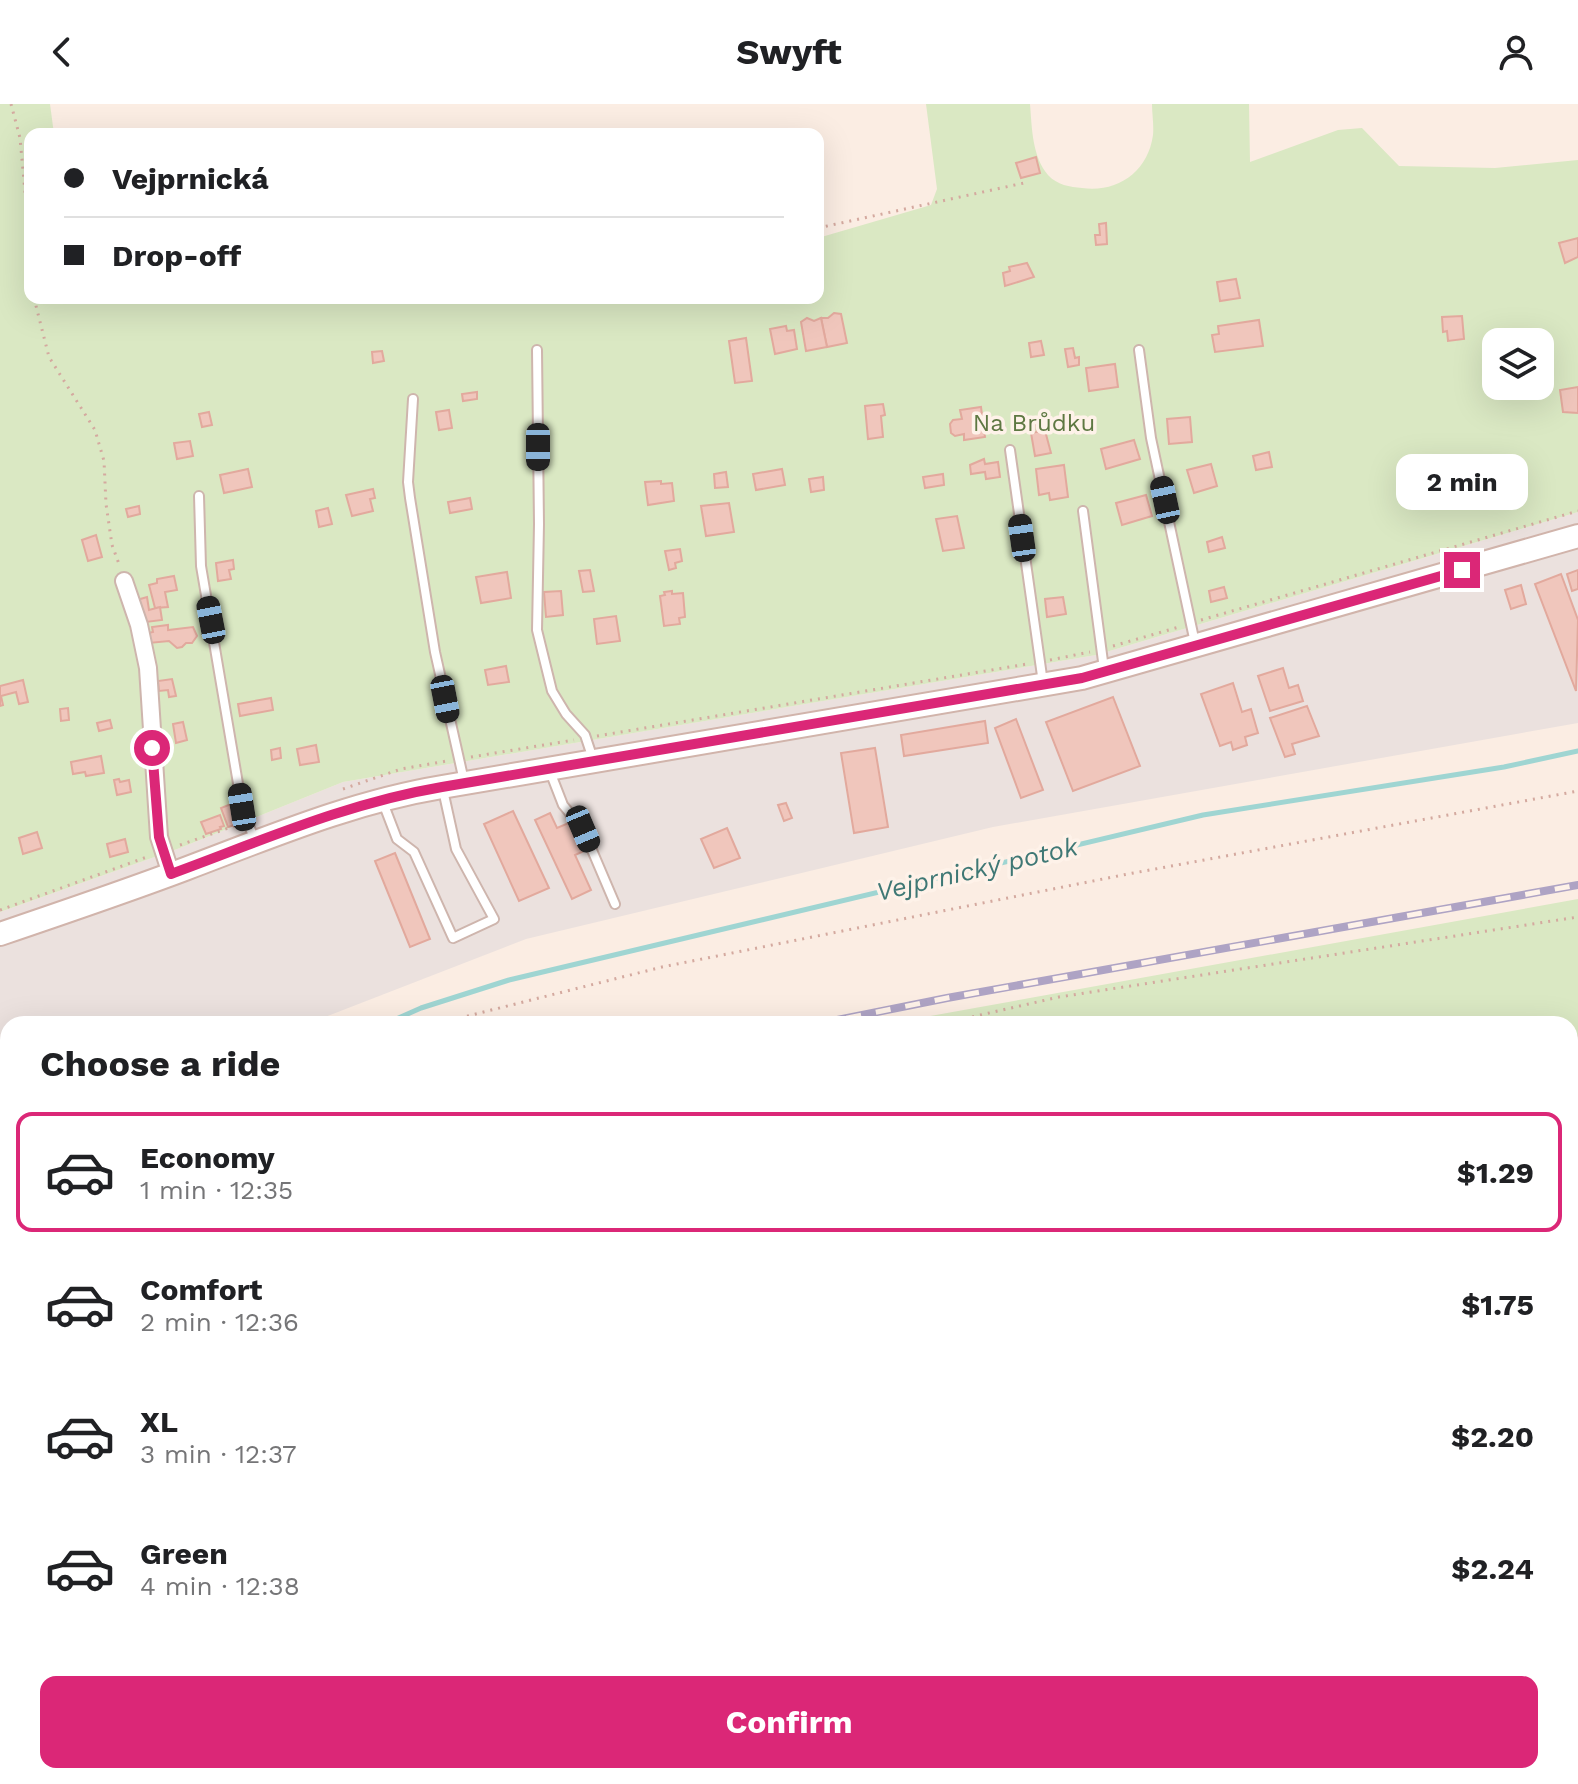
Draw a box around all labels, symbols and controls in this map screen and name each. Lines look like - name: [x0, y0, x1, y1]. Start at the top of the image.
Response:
- icon: back: [40, 30, 84, 74]
- icon: person: [1494, 30, 1538, 74]
- text: Swyft: [736, 31, 842, 73]
- text: Vejprnická: [112, 161, 269, 196]
- text: Drop-off: [112, 238, 241, 273]
- map controls: [1482, 328, 1554, 400]
- button: layers: [1482, 328, 1554, 400]
- park label: Na Brůdku: [973, 409, 1095, 437]
- car: [526, 423, 550, 471]
- callout: 2 min: [1396, 454, 1528, 510]
- text: 2 min: [1426, 467, 1498, 497]
- car: [1148, 474, 1182, 526]
- car: [1007, 513, 1037, 563]
- route end: [1444, 552, 1480, 588]
- car: [195, 594, 227, 646]
- car: [429, 673, 461, 725]
- route start: [134, 730, 170, 766]
- car: [226, 781, 258, 833]
- car: [563, 802, 603, 856]
- water label: Vejprnický potok: [873, 831, 1081, 907]
- text: Choose a ride: [40, 1043, 280, 1085]
- icon: car: [44, 1136, 116, 1208]
- text: Economy: [140, 1140, 275, 1175]
- text: $1.29: [1457, 1155, 1534, 1190]
- text: 1 min · 12:35: [140, 1175, 293, 1205]
- icon: car: [44, 1268, 116, 1340]
- text: Comfort: [140, 1272, 262, 1307]
- text: $1.75: [1461, 1287, 1534, 1322]
- text: 2 min · 12:36: [140, 1307, 299, 1337]
- icon: car: [44, 1400, 116, 1472]
- text: XL: [140, 1404, 178, 1439]
- text: $2.20: [1451, 1419, 1534, 1454]
- text: 3 min · 12:37: [140, 1439, 297, 1469]
- icon: car: [44, 1532, 116, 1604]
- text: Green: [140, 1536, 228, 1571]
- text: $2.24: [1451, 1551, 1534, 1586]
- text: 4 min · 12:38: [140, 1571, 300, 1601]
- button: Confirm: [40, 1676, 1538, 1768]

